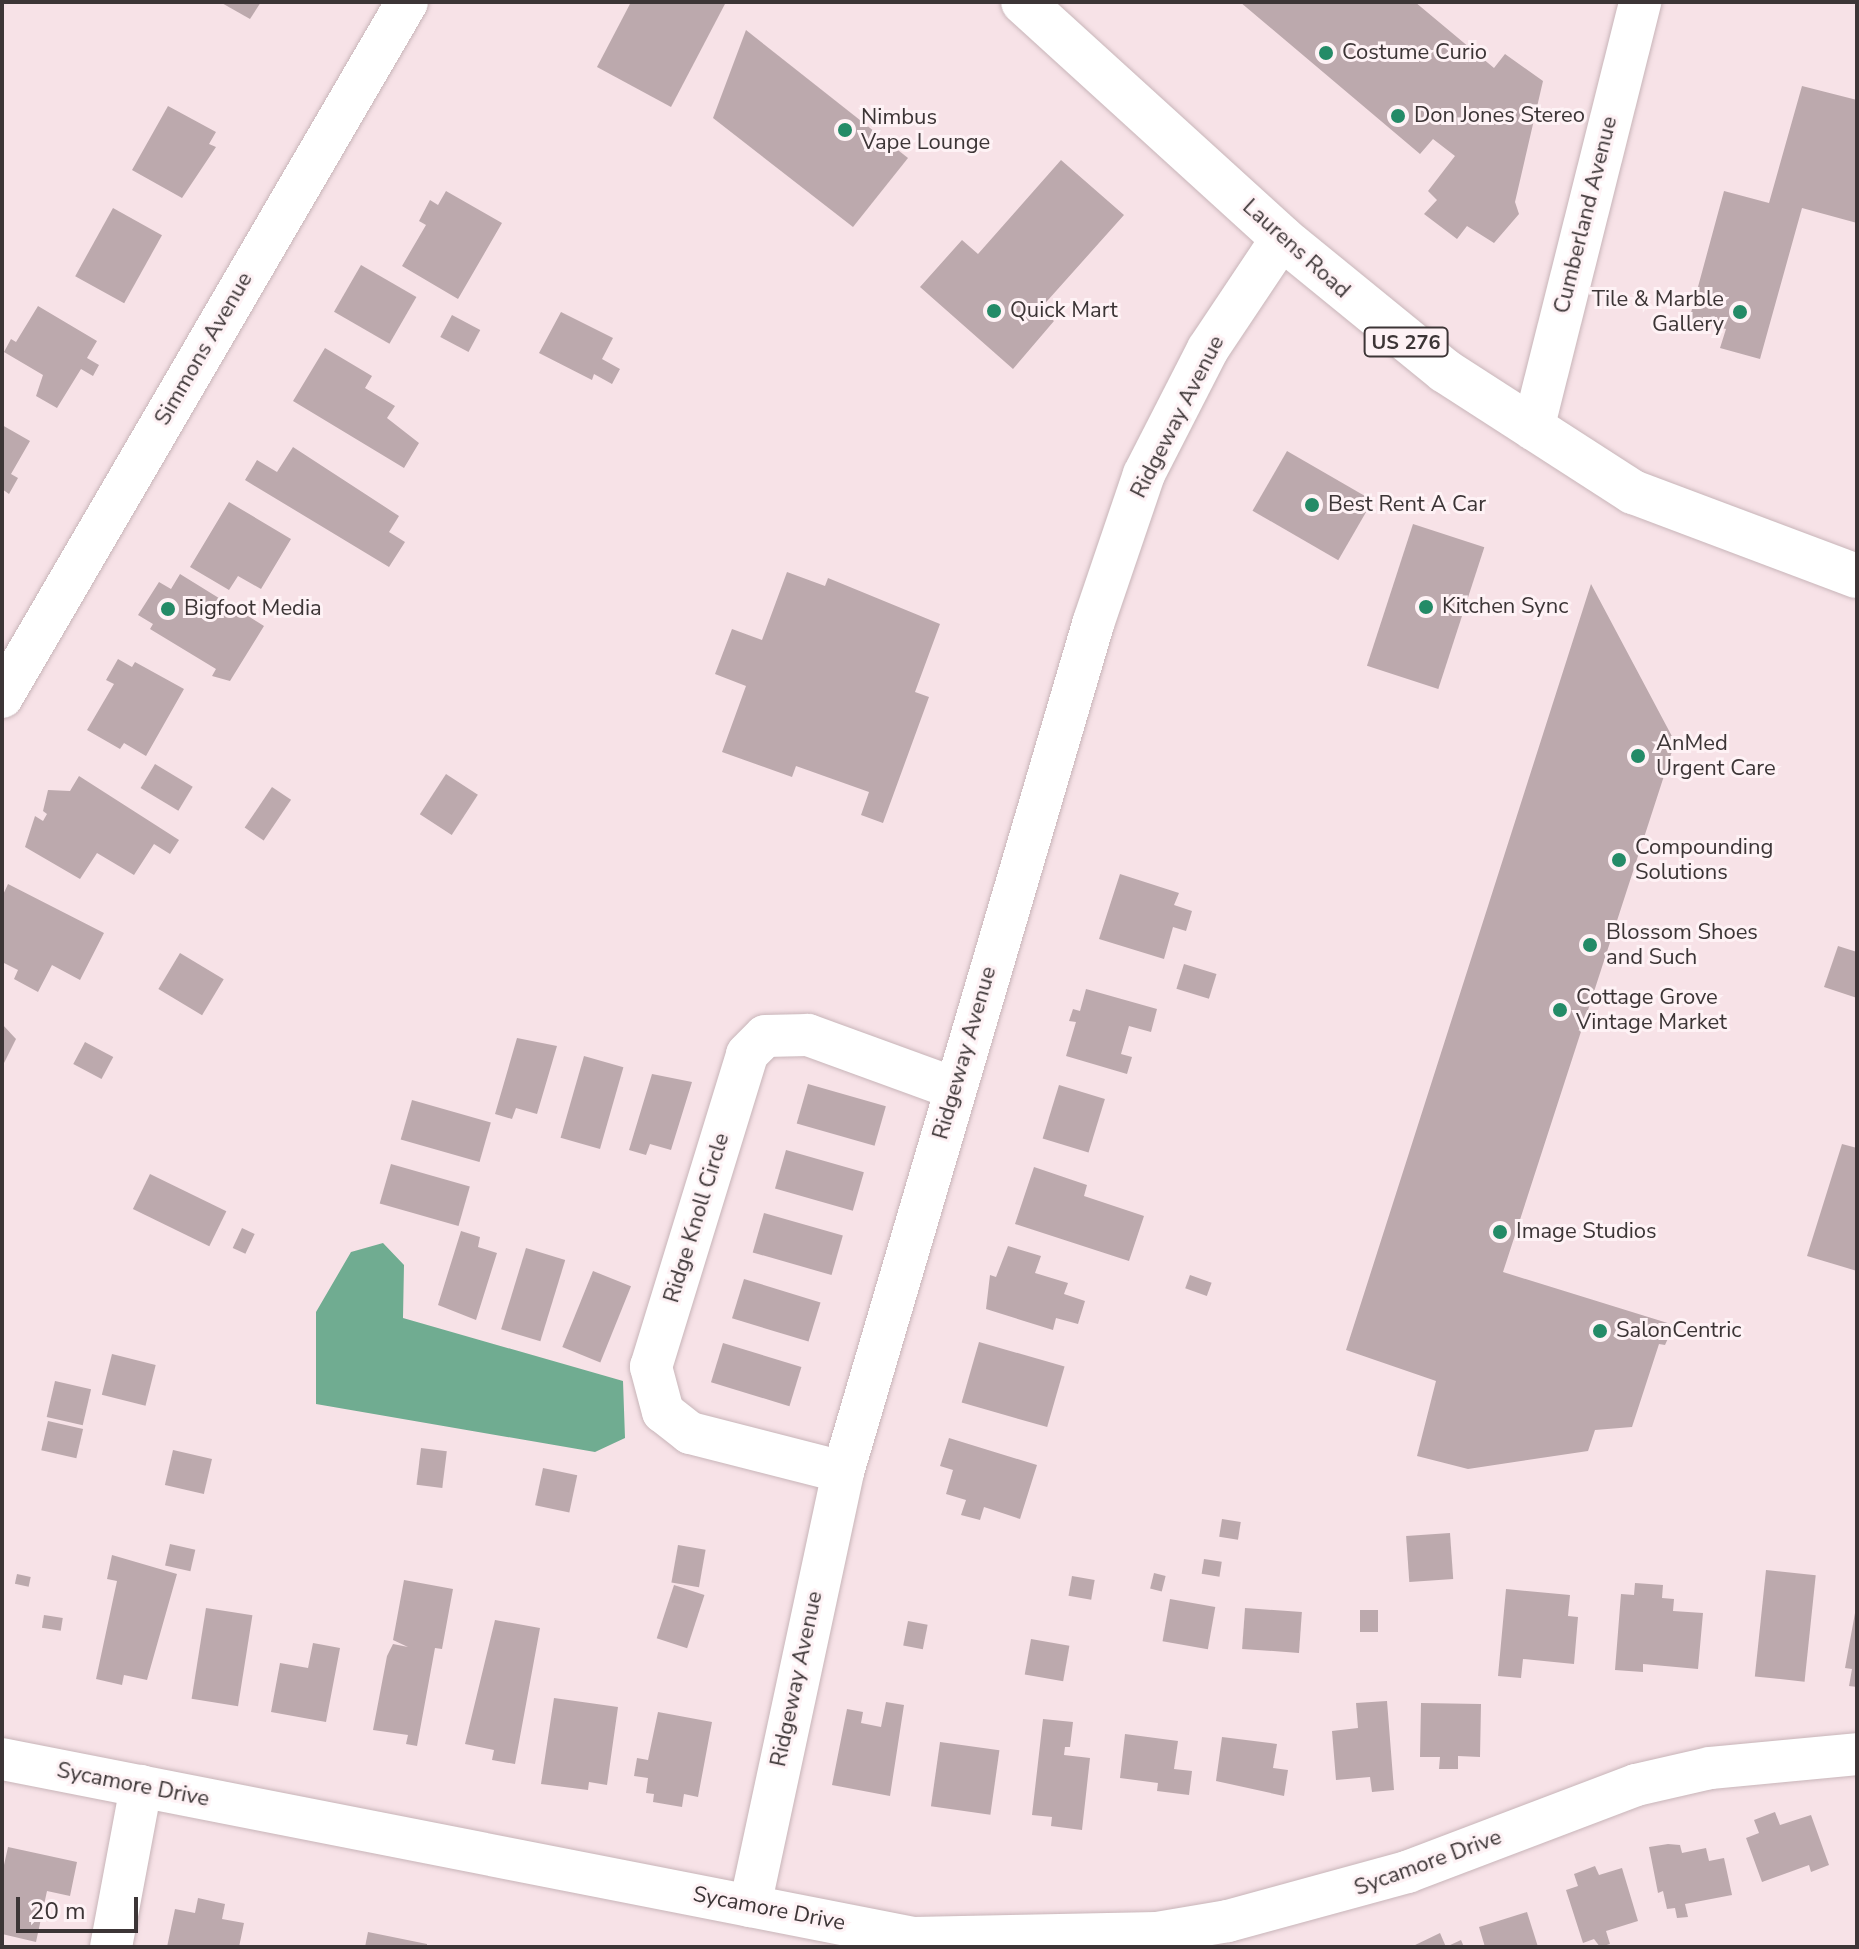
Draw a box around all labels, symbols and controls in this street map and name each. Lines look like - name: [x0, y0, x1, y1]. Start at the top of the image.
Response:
- place label: Costume Curio: [1342, 40, 1487, 66]
- marker: Costume Curio: [1317, 44, 1335, 62]
- place label: Don Jones Stereo: [1414, 103, 1585, 129]
- place label: Nimbus Vape Lounge: [861, 104, 990, 156]
- marker: Don Jones Stereo: [1389, 107, 1407, 125]
- street label: Cumberland Avenue: [1549, 114, 1623, 316]
- marker: Nimbus Vape Lounge: [836, 121, 854, 139]
- street label: Laurens Road: [1237, 194, 1355, 304]
- street label: Simmons Avenue: [150, 268, 258, 430]
- place label: Tile & Marble Gallery: [1592, 286, 1724, 338]
- place label: Quick Mart: [1010, 298, 1118, 324]
- marker: Quick Mart: [985, 302, 1003, 320]
- marker: Tile & Marble Gallery: [1731, 303, 1749, 321]
- road number: US 276: [1362, 326, 1450, 358]
- street label: Ridgeway Avenue: [1126, 331, 1230, 503]
- place label: Best Rent A Car: [1328, 492, 1486, 518]
- marker: Best Rent A Car: [1303, 496, 1321, 514]
- place label: Kitchen Sync: [1442, 594, 1568, 620]
- place label: Bigfoot Media: [184, 596, 322, 622]
- marker: Kitchen Sync: [1417, 598, 1435, 616]
- marker: Bigfoot Media: [159, 600, 177, 618]
- place label: AnMed Urgent Care: [1656, 730, 1776, 782]
- marker: AnMed Urgent Care: [1627, 745, 1649, 767]
- place label: Compounding Solutions: [1635, 834, 1773, 886]
- marker: Compounding Solutions: [1610, 851, 1628, 869]
- place label: Blossom Shoes and Such: [1606, 919, 1758, 970]
- marker: Blossom Shoes and Such: [1581, 936, 1599, 954]
- street label: Ridgeway Avenue: [928, 963, 1002, 1143]
- place label: Cottage Grove Vintage Market: [1576, 984, 1727, 1036]
- marker: Cottage Grove Vintage Market: [1551, 1001, 1569, 1019]
- street label: Ridge Knoll Circle: [659, 1130, 735, 1306]
- place label: Image Studios: [1516, 1219, 1657, 1245]
- marker: Image Studios: [1491, 1223, 1509, 1241]
- place label: SalonCentric: [1616, 1318, 1741, 1344]
- marker: SalonCentric: [1591, 1322, 1609, 1340]
- street label: Ridgeway Avenue: [766, 1589, 828, 1769]
- street label: Sycamore Drive: [55, 1757, 211, 1813]
- street label: Sycamore Drive: [1351, 1824, 1505, 1902]
- scale bar: [20, 1881, 142, 1931]
- street label: Sycamore Drive: [691, 1881, 847, 1937]
- text: 20 m: [30, 1895, 86, 1927]

